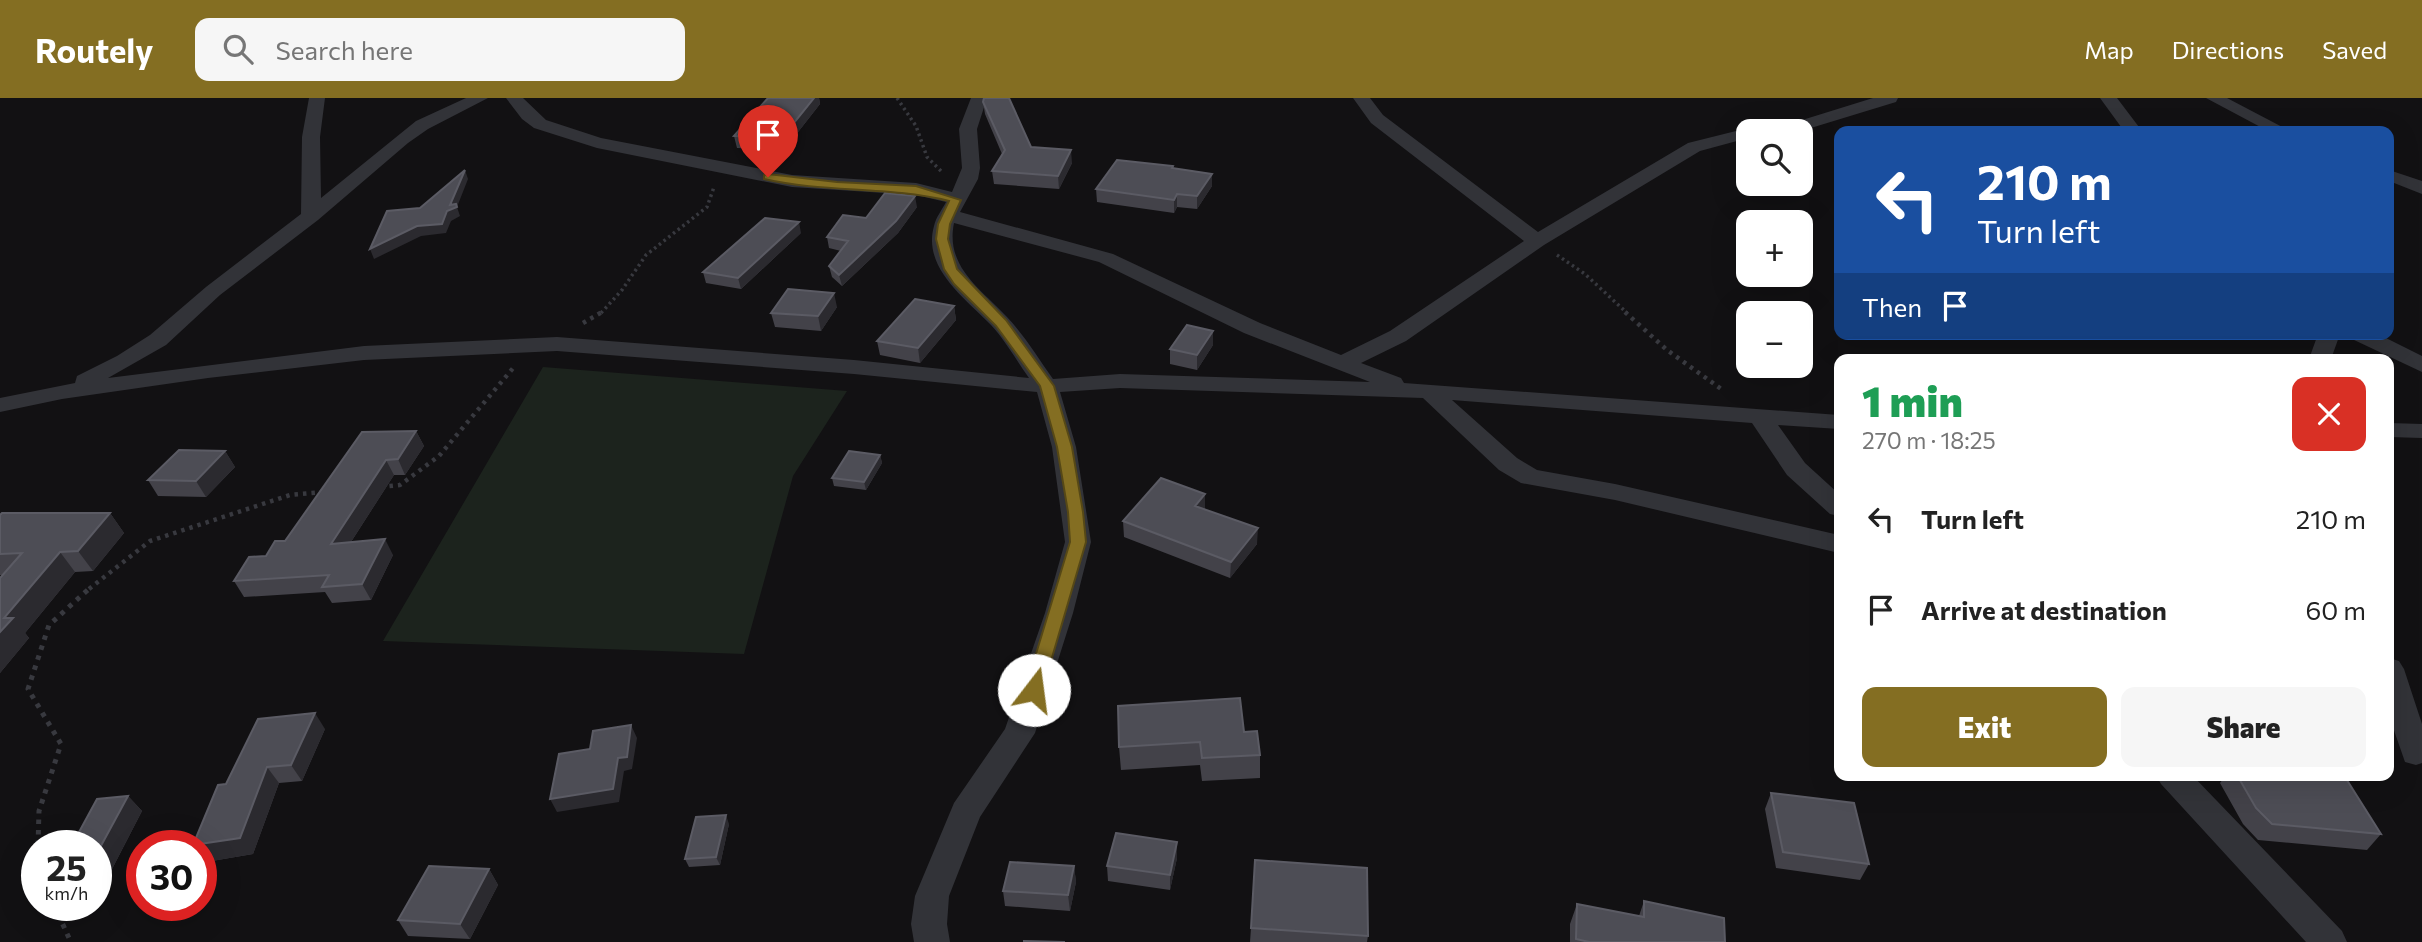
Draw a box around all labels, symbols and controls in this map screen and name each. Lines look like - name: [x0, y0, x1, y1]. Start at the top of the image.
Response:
- search box: [195, 18, 685, 81]
- text: Routely: [35, 29, 153, 70]
- icon: search: [219, 30, 257, 68]
- text: Search here: [275, 34, 413, 65]
- text: Map: [2084, 35, 2134, 64]
- text: Directions: [2172, 35, 2284, 64]
- text: Saved: [2322, 35, 2387, 64]
- pin: [738, 105, 798, 177]
- icon: arrive: [749, 116, 787, 154]
- map controls: [1736, 119, 1813, 378]
- button: search: [1736, 119, 1813, 196]
- text: 210 m: [1977, 150, 2112, 210]
- icon: left: [1862, 154, 1953, 245]
- button: +: [1736, 210, 1813, 287]
- text: Turn left: [1977, 210, 2101, 250]
- icon: arrive: [1936, 287, 1974, 325]
- text: Then: [1862, 291, 1922, 322]
- button: −: [1736, 301, 1813, 378]
- text: 1 min: [1862, 374, 1963, 426]
- button: close: [2292, 377, 2366, 451]
- text: 270 m · 18:25: [1862, 426, 1996, 454]
- icon: left: [1862, 500, 1900, 538]
- text: Turn left: [1921, 503, 2024, 534]
- text: 210 m: [2296, 503, 2366, 534]
- icon: arrive: [1862, 591, 1900, 629]
- text: Arrive at destination: [1921, 594, 2167, 625]
- text: 60 m: [2306, 594, 2366, 625]
- position arrow: [997, 653, 1071, 727]
- button: Exit: [1862, 687, 2107, 767]
- button: Share: [2121, 687, 2366, 767]
- speed limit sign: 30: [126, 830, 217, 921]
- text: 25: [46, 845, 87, 888]
- text: km/h: [45, 882, 88, 904]

